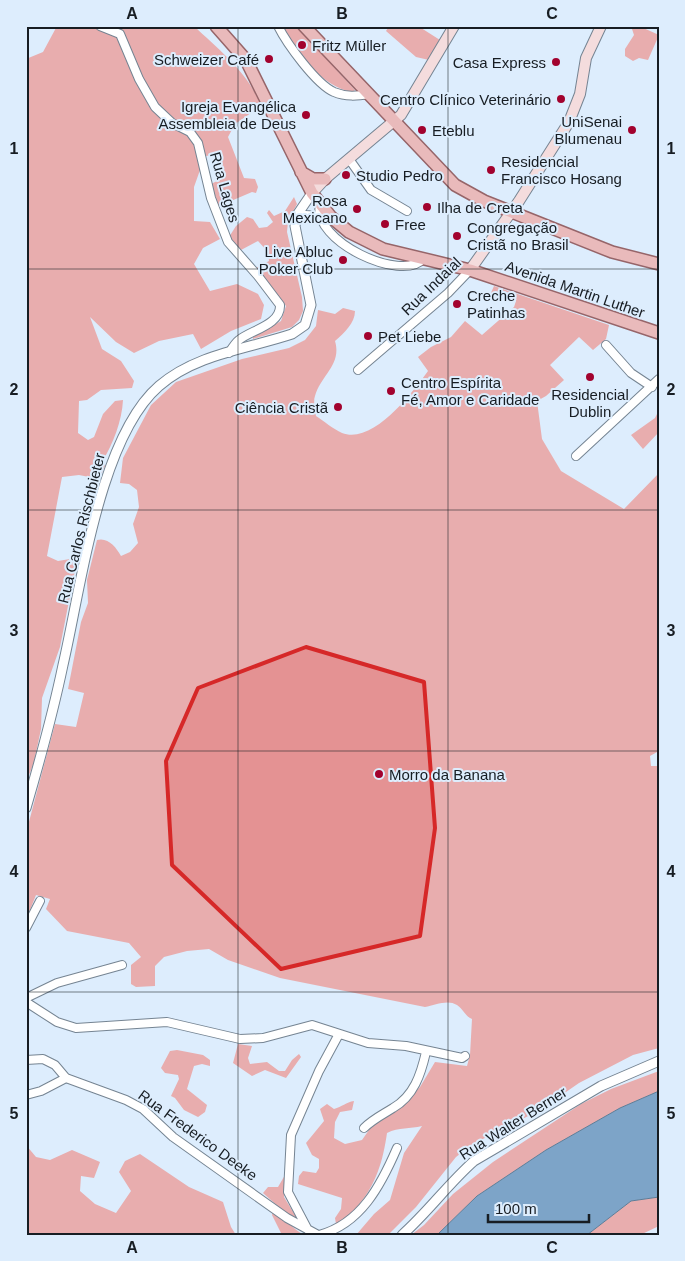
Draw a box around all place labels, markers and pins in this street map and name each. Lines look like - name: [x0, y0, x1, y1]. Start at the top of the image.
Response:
- place label: Fritz Müller: [312, 37, 386, 54]
- marker: Fritz Müller: [296, 39, 308, 51]
- place label: Schweizer Café: [154, 51, 259, 68]
- marker: Schweizer Café: [263, 53, 275, 65]
- place label: Casa Express: [453, 54, 546, 71]
- marker: Casa Express: [550, 56, 562, 68]
- place label: Centro Clínico Veterinário: [380, 91, 551, 108]
- marker: Centro Clínico Veterinário: [555, 93, 567, 105]
- place label: Igreja Evangélica Assembleia de Deus: [158, 98, 297, 132]
- marker: Igreja Evangélica Assembleia de Deus: [300, 109, 312, 121]
- place label: UniSenai Blumenau: [554, 113, 622, 147]
- place label: Eteblu: [432, 122, 475, 139]
- marker: Eteblu: [416, 124, 428, 136]
- marker: UniSenai Blumenau: [626, 124, 638, 136]
- place label: Residencial Francisco Hosang: [501, 153, 622, 187]
- marker: Residencial Francisco Hosang: [485, 164, 497, 176]
- place label: Studio Pedro: [356, 167, 443, 184]
- marker: Studio Pedro: [340, 169, 352, 181]
- place label: Rosa Mexicano: [283, 192, 348, 226]
- place label: Ilha de Creta: [437, 199, 524, 216]
- marker: Ilha de Creta: [421, 201, 433, 213]
- marker: Rosa Mexicano: [351, 203, 363, 215]
- place label: Free: [395, 216, 426, 233]
- marker: Free: [379, 218, 391, 230]
- place label: Congregação Cristã no Brasil: [467, 219, 569, 253]
- marker: Congregação Cristã no Brasil: [451, 230, 463, 242]
- place label: Live Abluc Poker Club: [259, 243, 333, 277]
- marker: Live Abluc Poker Club: [337, 254, 349, 266]
- place label: Creche Patinhas: [467, 287, 525, 321]
- marker: Creche Patinhas: [451, 298, 463, 310]
- place label: Pet Liebe: [378, 328, 441, 345]
- marker: Pet Liebe: [362, 330, 374, 342]
- marker: Residencial Dublin: [584, 371, 596, 383]
- place label: Centro Espírita Fé, Amor e Caridade: [401, 374, 539, 408]
- marker: Centro Espírita Fé, Amor e Caridade: [385, 385, 397, 397]
- place label: Residencial Dublin: [551, 386, 629, 420]
- place label: Ciência Cristã: [235, 399, 329, 416]
- marker: Ciência Cristã: [332, 401, 344, 413]
- place label: Morro da Banana: [389, 766, 506, 783]
- marker: Morro da Banana: [373, 768, 385, 780]

